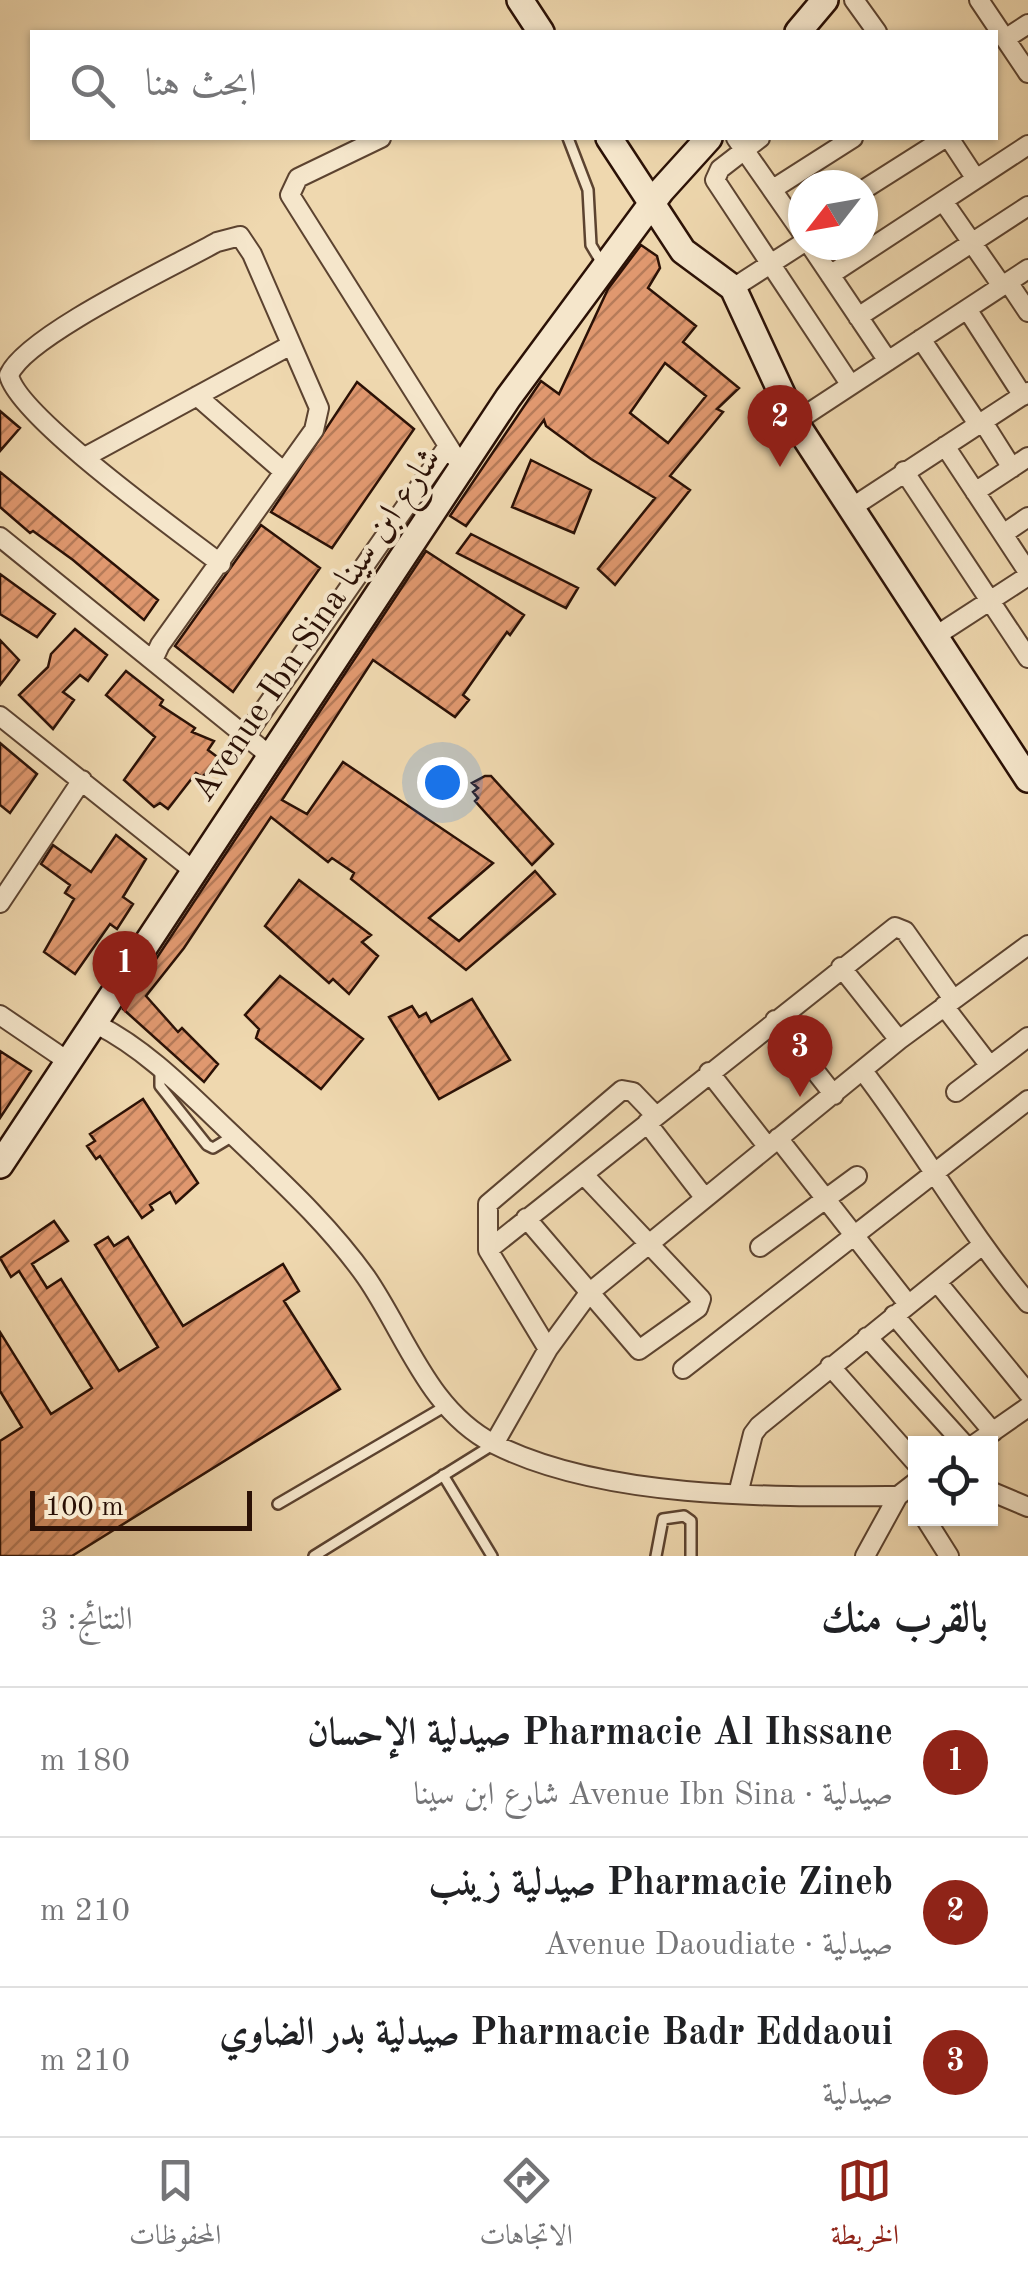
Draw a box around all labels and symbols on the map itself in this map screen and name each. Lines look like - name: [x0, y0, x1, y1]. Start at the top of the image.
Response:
- north arrow: [788, 170, 878, 260]
- pin: 2: [748, 384, 812, 467]
- street label: Avenue Ibn Sina شارع ابن سينا: [186, 442, 456, 813]
- your location: [417, 757, 468, 808]
- pin: 1: [92, 930, 158, 1013]
- pin: 3: [768, 1014, 832, 1097]
- scale bar: [30, 1486, 252, 1530]

